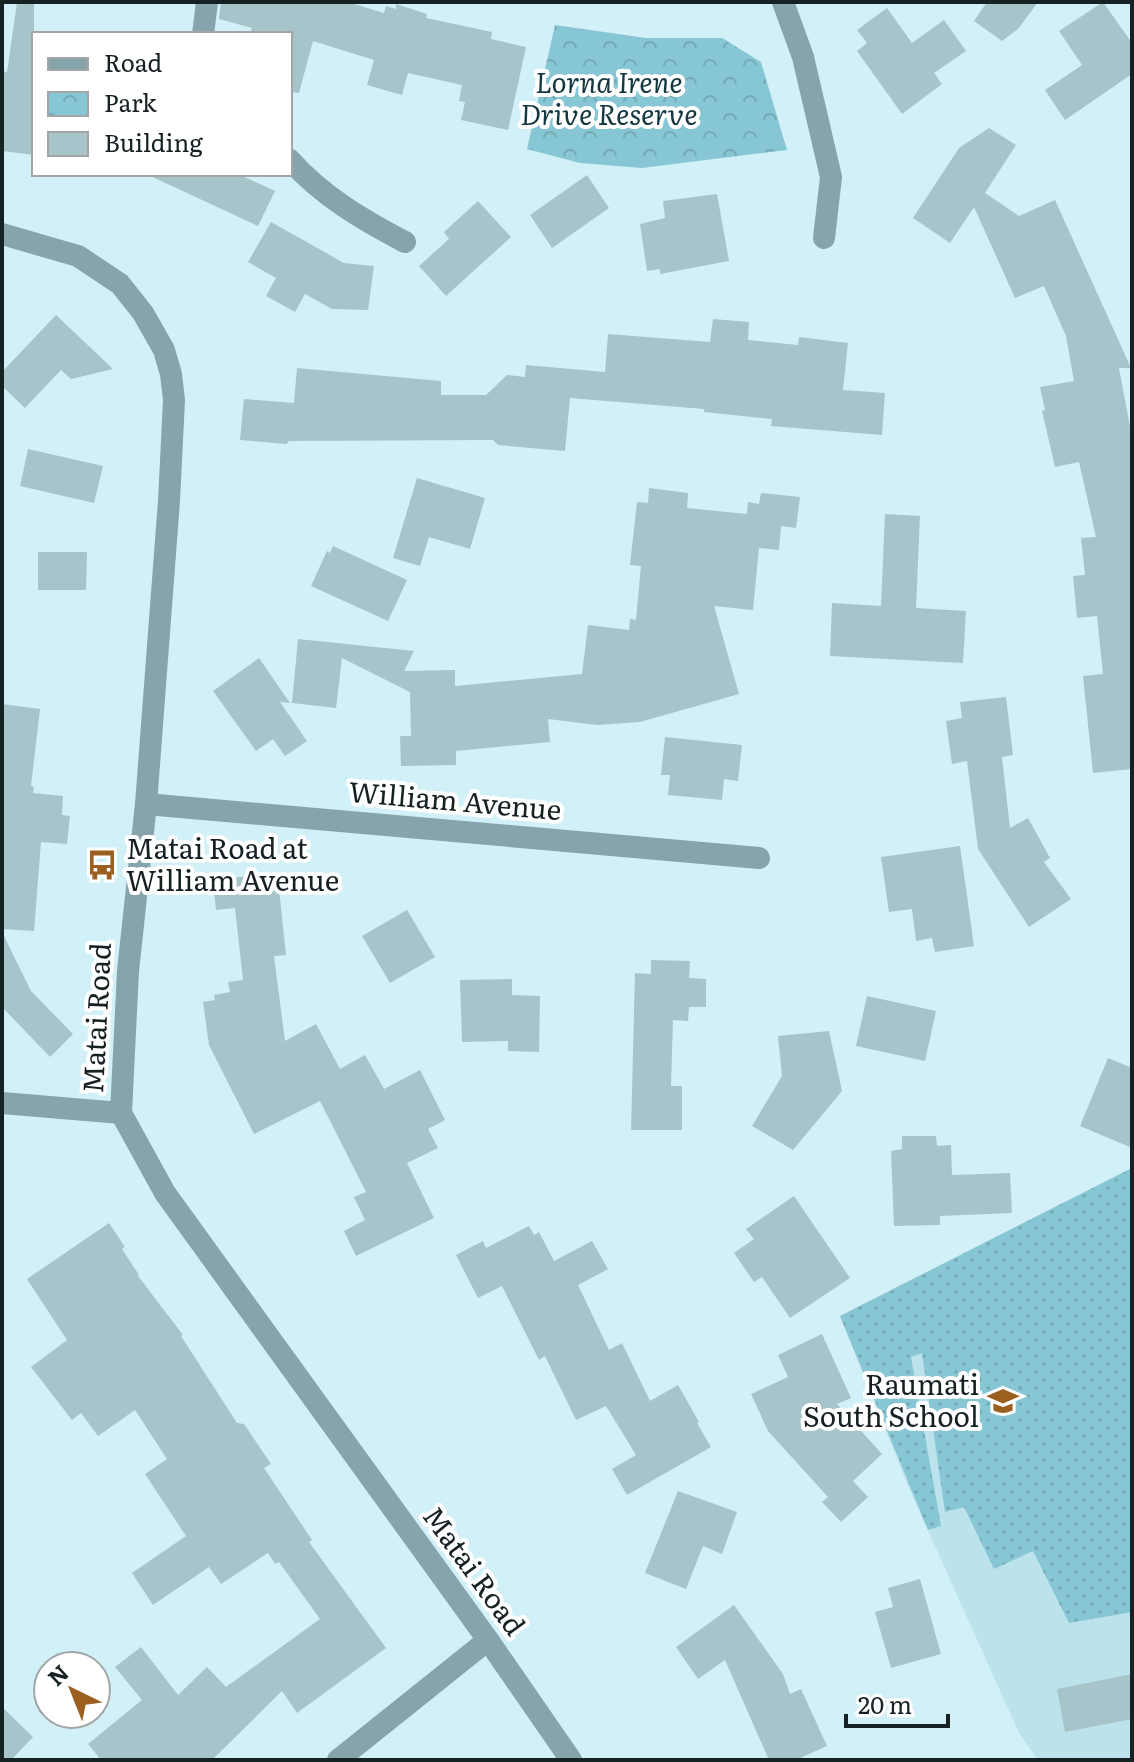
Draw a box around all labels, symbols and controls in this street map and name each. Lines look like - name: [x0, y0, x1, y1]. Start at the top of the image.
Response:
- legend: [32, 32, 292, 176]
- text: Road: [104, 44, 163, 79]
- park label: Lorna Irene Drive Reserve: [520, 60, 698, 134]
- text: Park: [104, 84, 157, 119]
- text: Building: [104, 124, 203, 159]
- street label: William Avenue: [347, 769, 563, 829]
- place label: Matai Road at William Avenue: [126, 826, 339, 900]
- bus stop icon: Matai Road at William Avenue: [85, 848, 119, 882]
- street label: Matai Road: [70, 942, 120, 1094]
- place label: Raumati South School: [803, 1362, 979, 1436]
- school or university icon: Raumati South School: [986, 1384, 1020, 1418]
- street label: Matai Road: [414, 1496, 537, 1643]
- north arrow: [32, 1650, 112, 1730]
- text: N: [39, 1656, 75, 1693]
- scale bar: [846, 1678, 948, 1728]
- text: 20 m: [858, 1686, 912, 1721]

